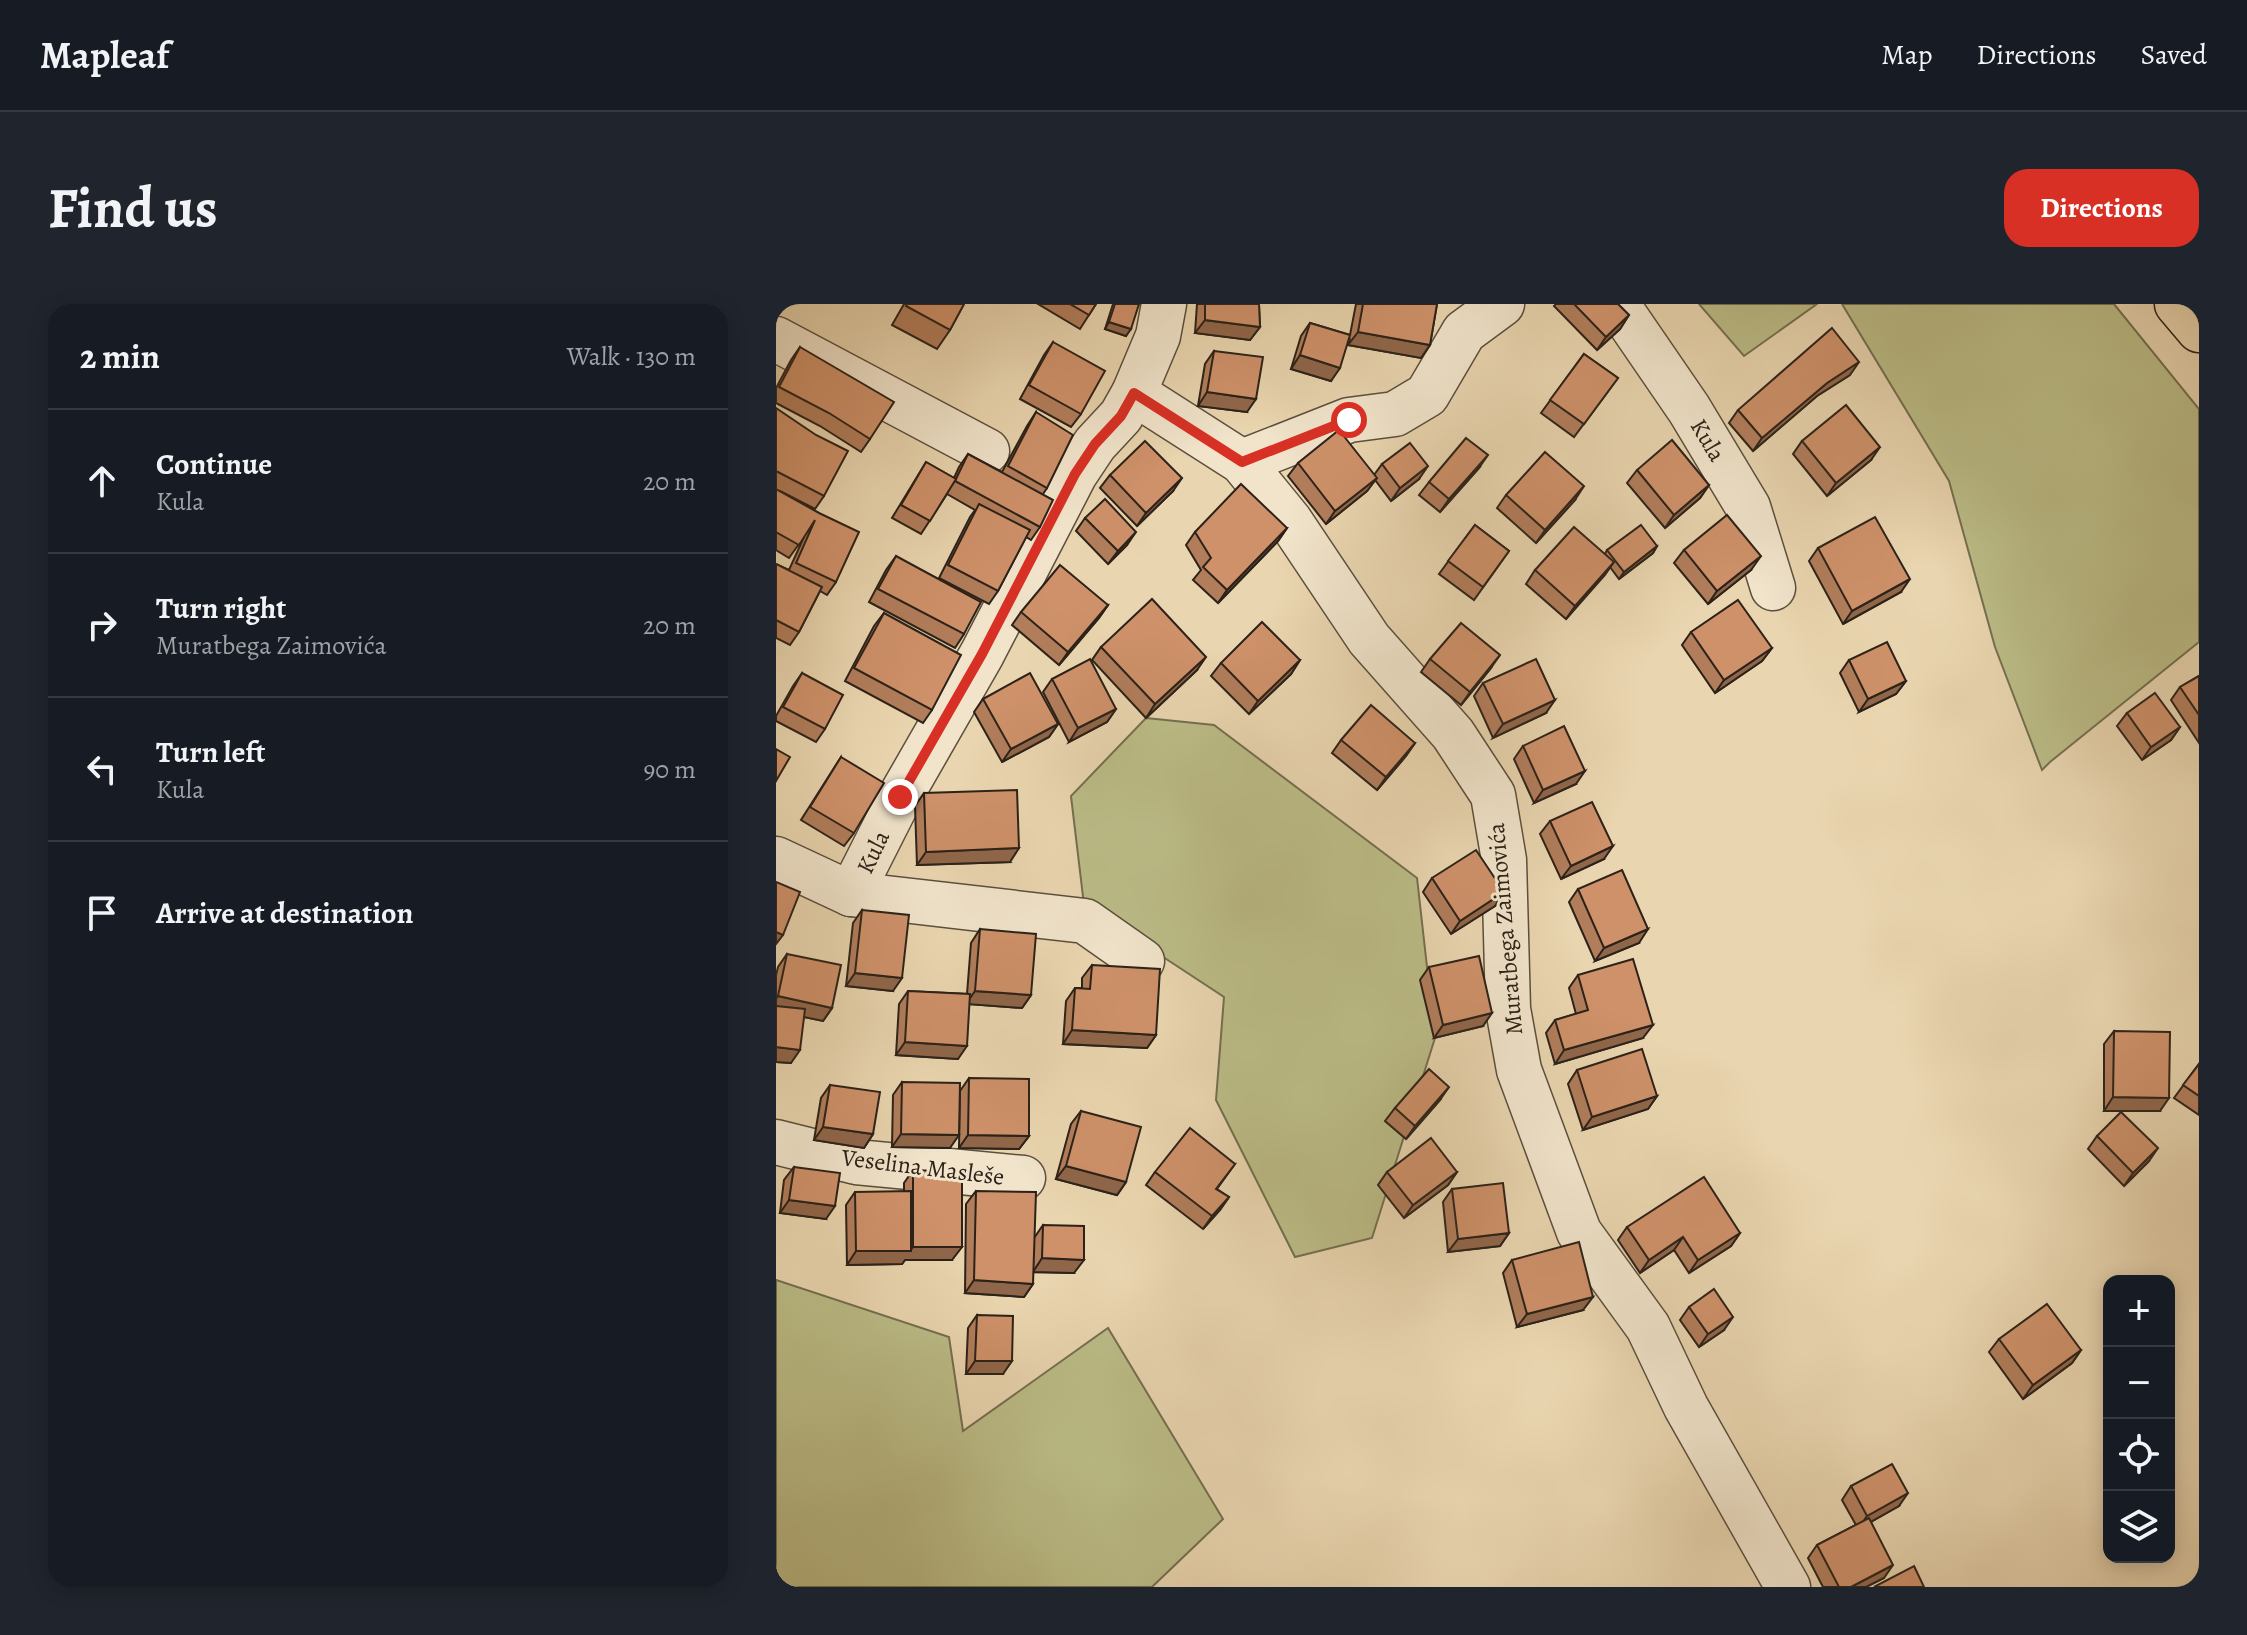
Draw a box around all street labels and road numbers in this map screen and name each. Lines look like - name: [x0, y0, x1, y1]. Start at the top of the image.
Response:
- street label: Kula: [1683, 413, 1734, 468]
- street label: Muratbega Zaimovića: [1480, 821, 1530, 1036]
- street label: Kula: [849, 824, 898, 879]
- street label: Veselina Masleše: [839, 1141, 1006, 1193]

